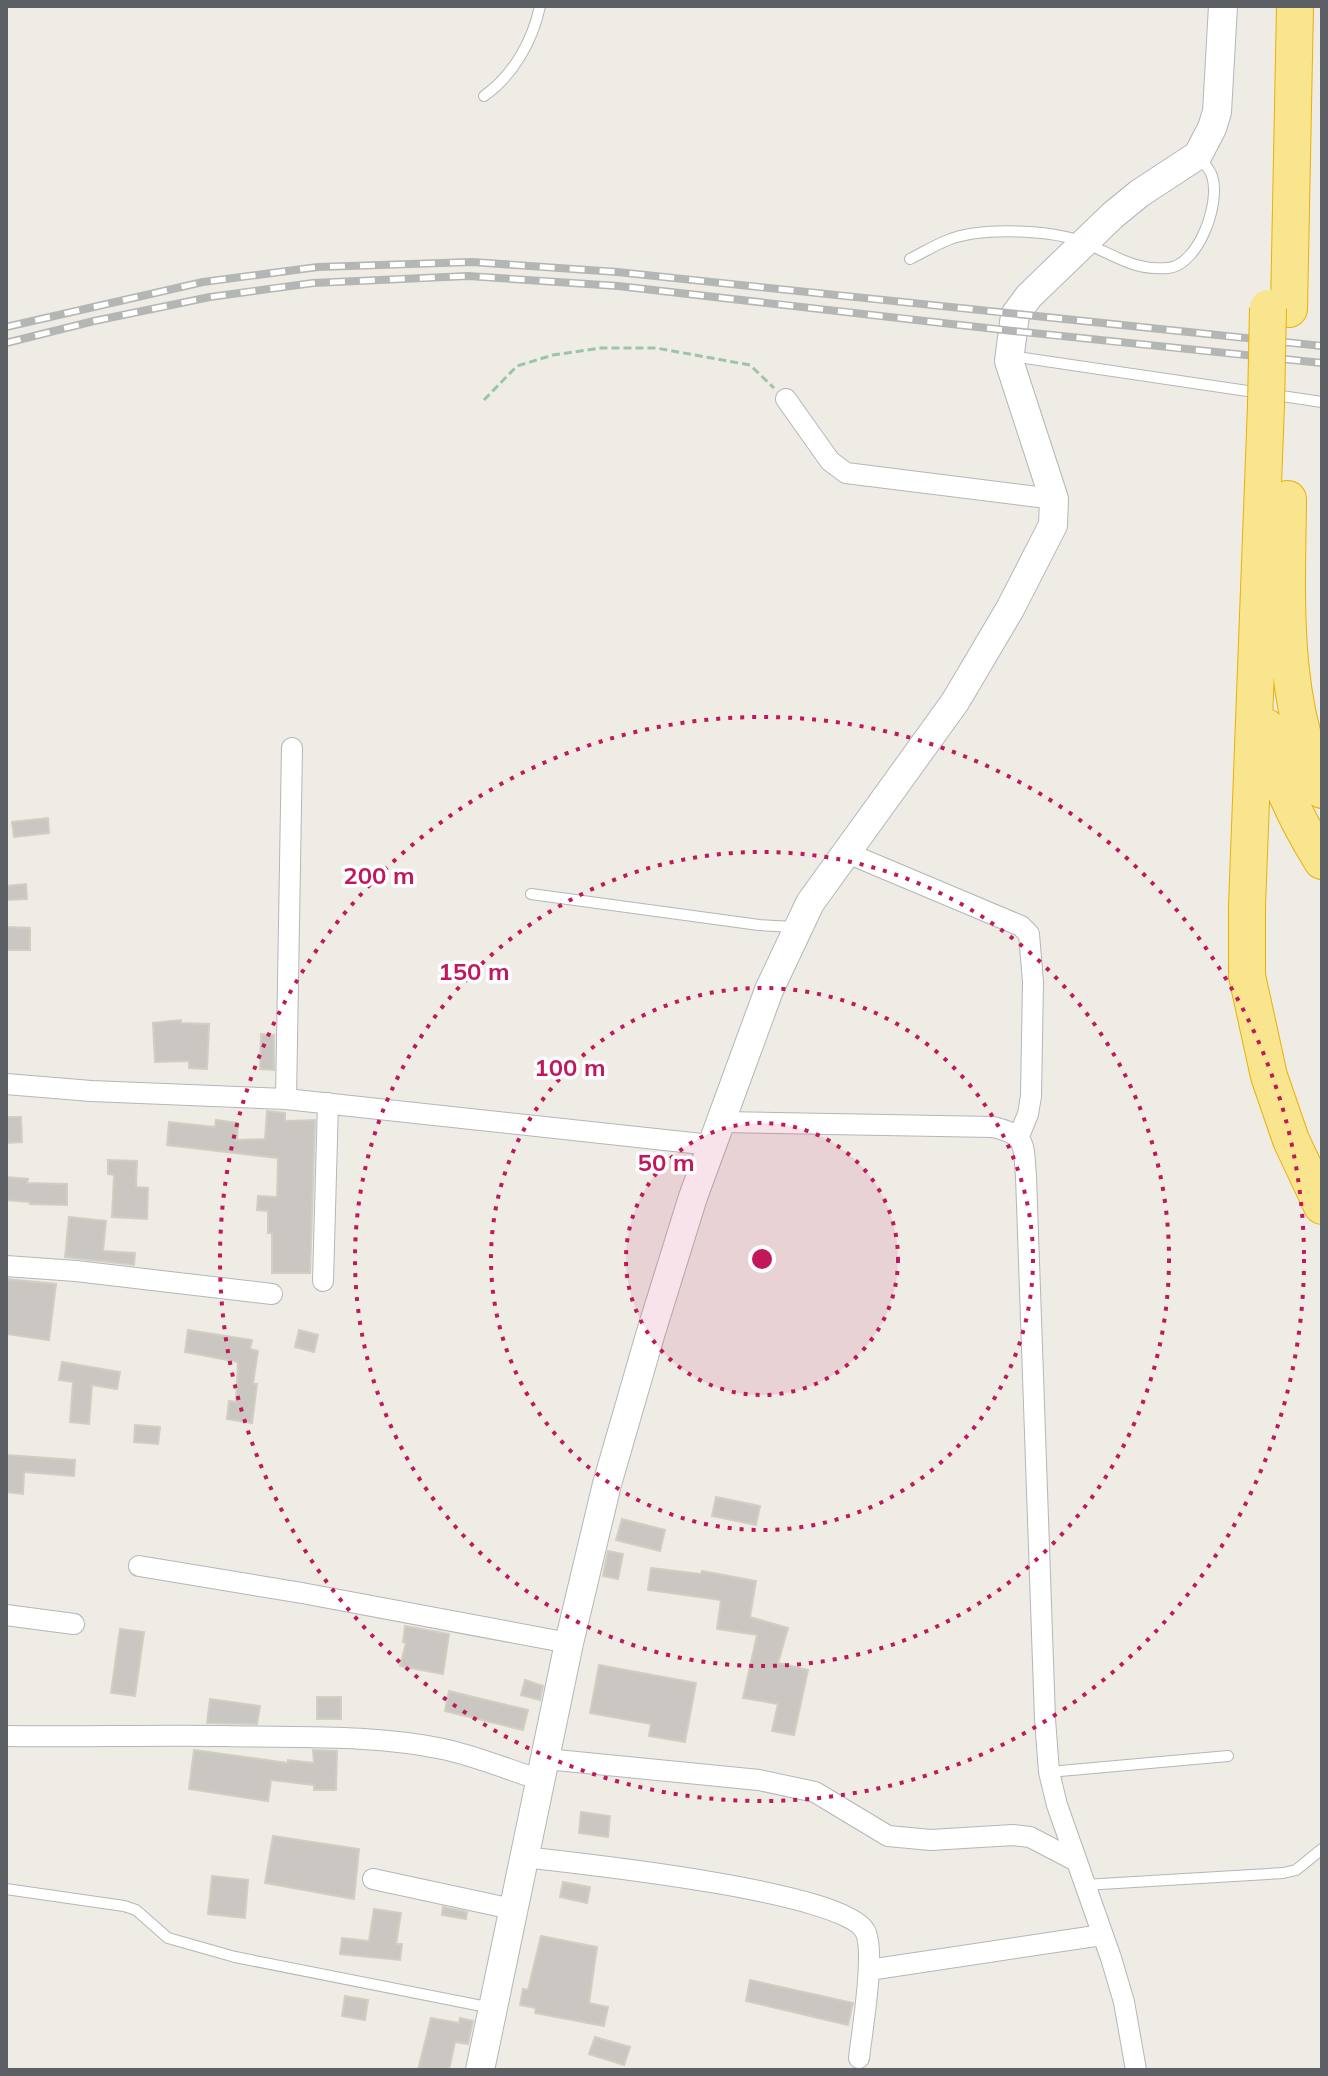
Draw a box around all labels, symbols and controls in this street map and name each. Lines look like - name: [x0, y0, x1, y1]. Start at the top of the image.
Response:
- text: 200 m: [343, 860, 415, 890]
- text: 150 m: [438, 956, 510, 986]
- text: 100 m: [534, 1052, 606, 1082]
- text: 50 m: [638, 1147, 694, 1177]
- centre of rings: [748, 1245, 776, 1273]

